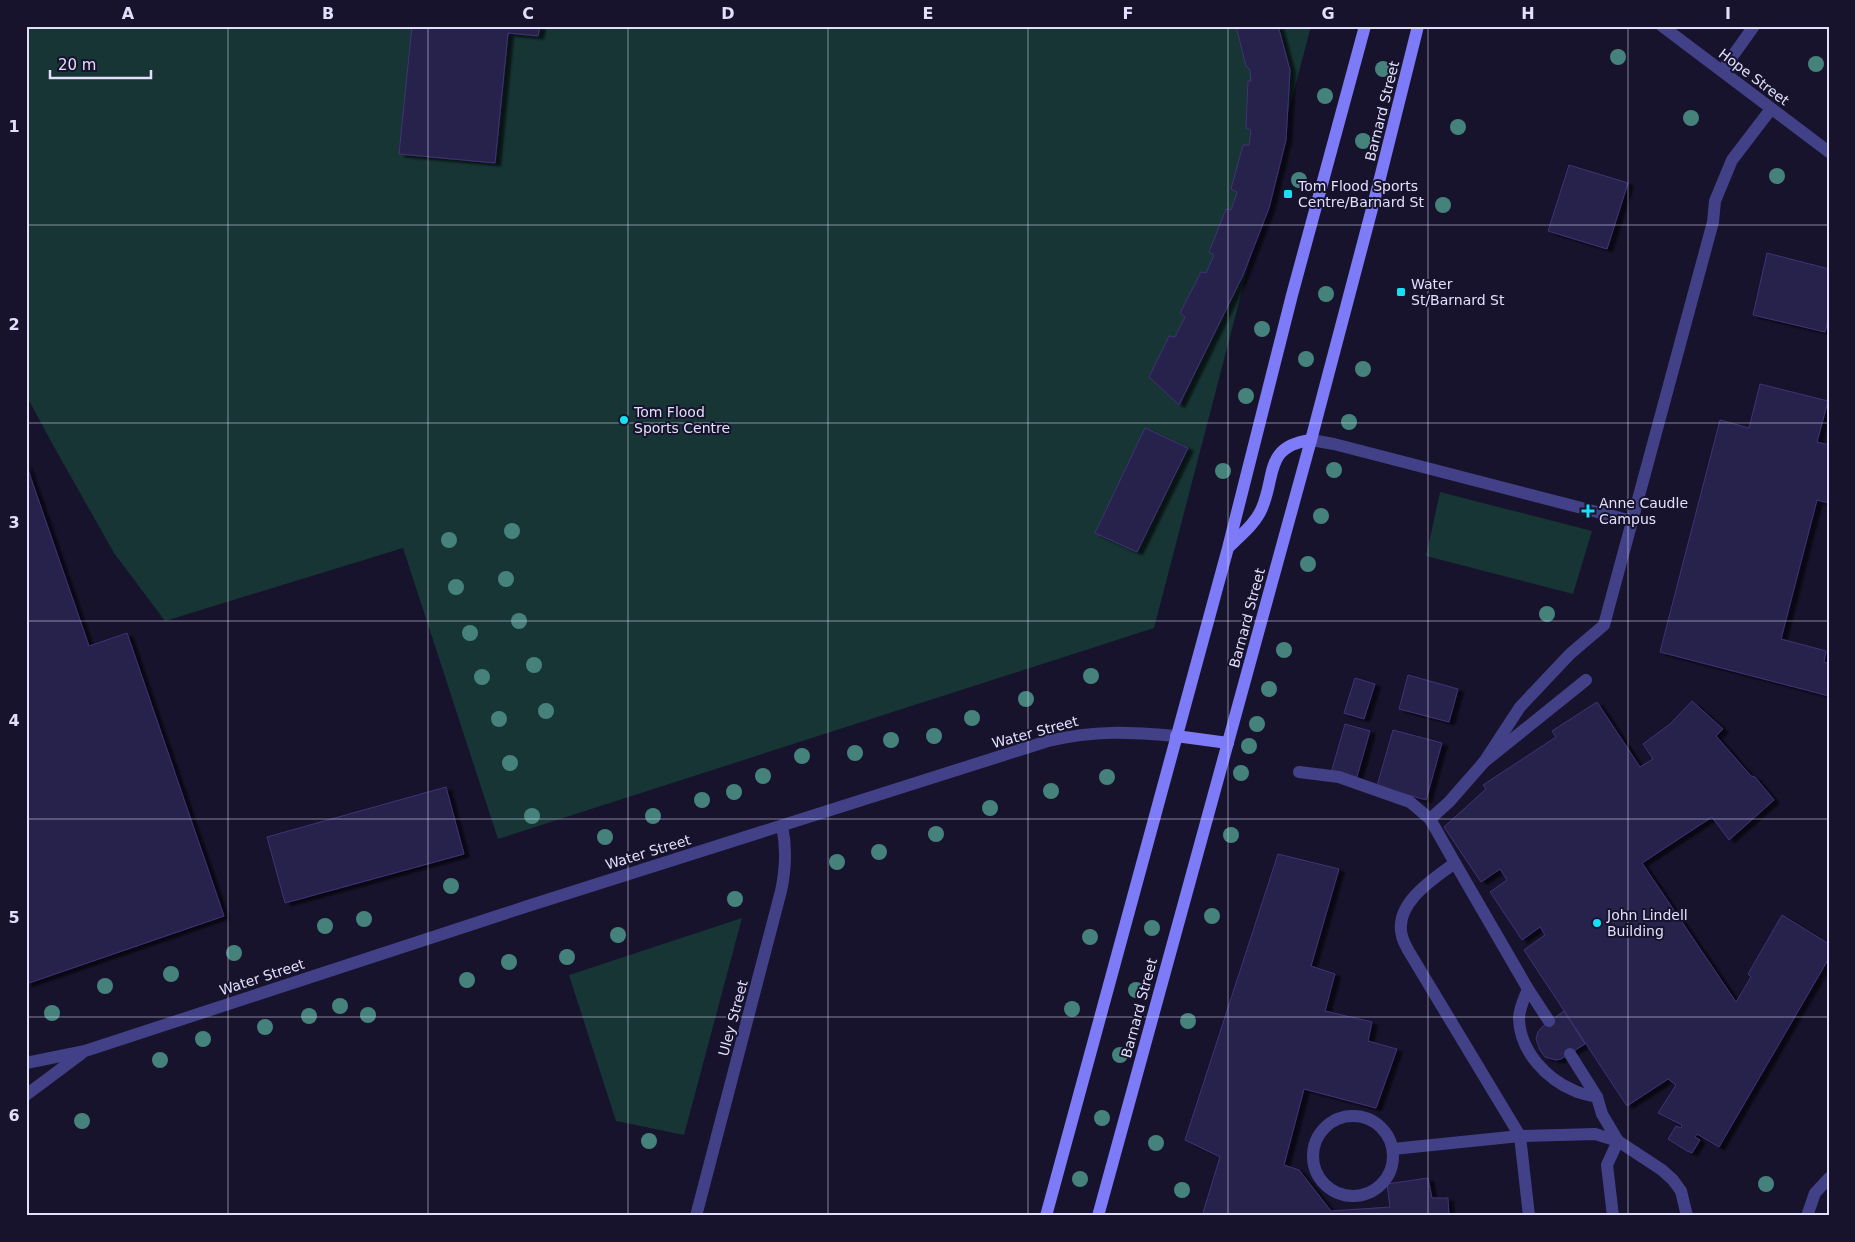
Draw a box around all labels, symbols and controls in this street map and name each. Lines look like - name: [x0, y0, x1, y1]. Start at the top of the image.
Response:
- text: A: [122, 4, 135, 23]
- text: B: [322, 4, 334, 23]
- text: C: [522, 4, 534, 23]
- text: D: [721, 4, 735, 23]
- text: E: [923, 4, 933, 23]
- text: F: [1123, 4, 1133, 23]
- text: G: [1321, 4, 1335, 23]
- text: H: [1521, 4, 1535, 23]
- text: I: [1725, 4, 1731, 23]
- street label: Hope Street: [1716, 45, 1793, 109]
- scale bar: [50, 48, 151, 80]
- text: 20 m: [58, 56, 96, 74]
- street label: Barnard Street: [1362, 59, 1402, 163]
- text: 1: [8, 117, 20, 136]
- place label: Tom Flood Sports Centre/Barnard St: [1297, 178, 1424, 210]
- marker: Tom Flood Sports Centre/Barnard St: [1282, 188, 1294, 200]
- place label: Water St/Barnard St: [1411, 276, 1505, 308]
- marker: Water St/Barnard St: [1395, 286, 1407, 298]
- text: 2: [8, 315, 20, 334]
- place label: Tom Flood Sports Centre: [633, 404, 730, 436]
- marker: Tom Flood Sports Centre: [618, 414, 630, 426]
- place label: Anne Caudle Campus: [1599, 495, 1688, 527]
- marker: Anne Caudle Campus: [1581, 504, 1595, 518]
- text: 3: [8, 513, 20, 532]
- street label: Barnard Street: [1226, 566, 1268, 670]
- text: 4: [8, 711, 20, 730]
- street label: Water Street: [990, 713, 1080, 751]
- street label: Water Street: [603, 831, 693, 873]
- place label: John Lindell Building: [1606, 907, 1688, 939]
- text: 5: [8, 908, 20, 927]
- marker: John Lindell Building: [1591, 917, 1603, 929]
- street label: Water Street: [218, 956, 307, 998]
- street label: Barnard Street: [1118, 956, 1160, 1060]
- street label: Uley Street: [715, 978, 751, 1058]
- text: 6: [8, 1106, 20, 1125]

